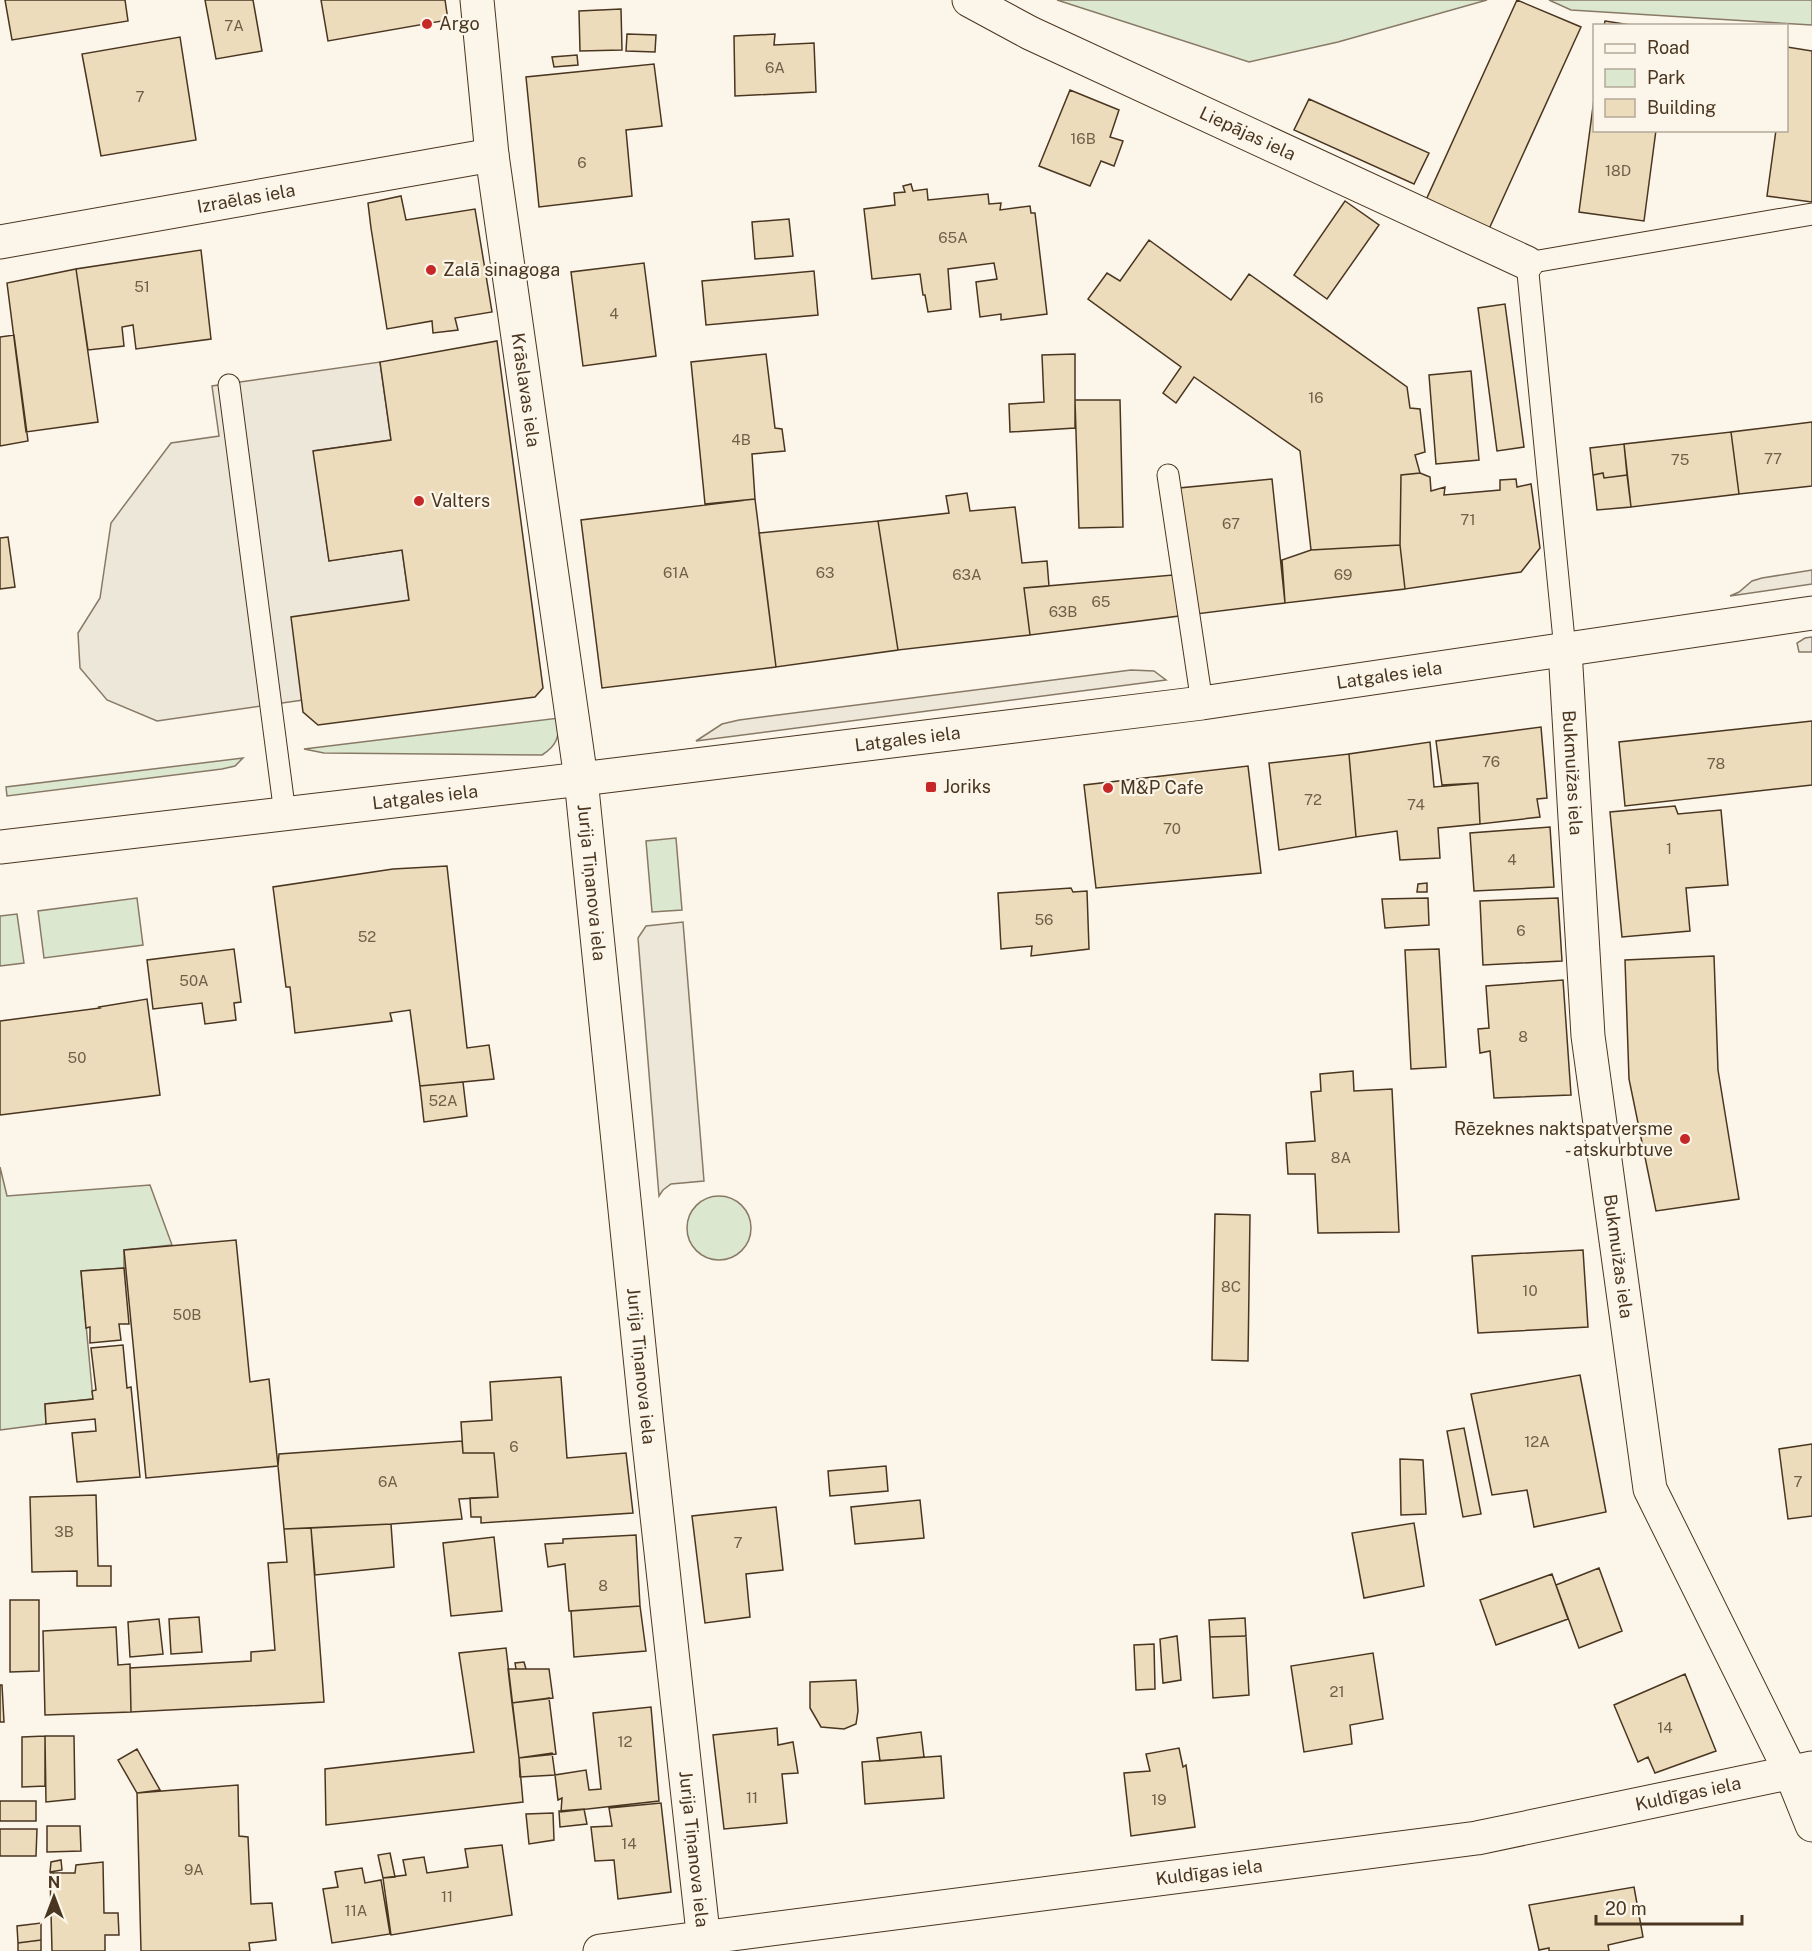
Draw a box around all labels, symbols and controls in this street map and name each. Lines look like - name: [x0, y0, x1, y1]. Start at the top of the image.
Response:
- place label: Argo: [439, 13, 480, 34]
- house number: 7A: [224, 17, 244, 34]
- marker: Argo: [420, 17, 434, 31]
- legend: [1593, 24, 1788, 132]
- text: Road: [1647, 37, 1690, 58]
- house number: 6A: [765, 59, 785, 76]
- text: Park: [1647, 67, 1685, 88]
- house number: 7: [135, 88, 145, 105]
- text: Building: [1647, 97, 1716, 118]
- street label: Liepājas iela: [1196, 102, 1299, 164]
- house number: 16B: [1070, 130, 1096, 147]
- house number: 6: [577, 154, 587, 171]
- house number: 18D: [1605, 162, 1631, 179]
- street label: Izraēlas iela: [195, 179, 297, 217]
- house number: 65A: [938, 229, 968, 246]
- place label: Zalā sinagoga: [443, 259, 560, 280]
- marker: Zalā sinagoga: [424, 263, 438, 277]
- house number: 51: [134, 278, 150, 295]
- house number: 4: [609, 305, 619, 322]
- street label: Krāslavas iela: [507, 331, 545, 448]
- house number: 16: [1308, 389, 1324, 406]
- house number: 4B: [731, 431, 751, 448]
- house number: 77: [1764, 450, 1782, 467]
- house number: 75: [1671, 451, 1689, 468]
- place label: Valters: [431, 490, 490, 511]
- marker: Valters: [412, 494, 426, 508]
- house number: 71: [1460, 511, 1476, 528]
- house number: 67: [1222, 515, 1240, 532]
- house number: 61A: [663, 564, 689, 581]
- house number: 63: [816, 564, 834, 581]
- house number: 63A: [952, 566, 982, 583]
- house number: 69: [1334, 566, 1352, 583]
- house number: 65: [1092, 593, 1110, 610]
- house number: 63B: [1049, 603, 1077, 620]
- street label: Latgales iela: [1335, 657, 1443, 693]
- street label: Bukmuižas iela: [1559, 710, 1587, 836]
- street label: Latgales iela: [853, 722, 962, 755]
- house number: 76: [1482, 753, 1500, 770]
- house number: 78: [1707, 755, 1725, 772]
- place label: Joriks: [943, 776, 991, 797]
- place label: M&P Cafe: [1120, 777, 1204, 798]
- street label: Latgales iela: [371, 780, 479, 813]
- marker: Joriks: [924, 780, 938, 794]
- marker: M&P Cafe: [1101, 781, 1115, 795]
- house number: 72: [1304, 791, 1322, 808]
- house number: 74: [1407, 796, 1425, 813]
- street label: Jurija Tiņanova iela: [574, 803, 611, 962]
- house number: 70: [1163, 820, 1181, 837]
- house number: 1: [1666, 840, 1672, 857]
- house number: 4: [1507, 851, 1517, 868]
- house number: 56: [1035, 911, 1053, 928]
- house number: 6: [1516, 922, 1526, 939]
- house number: 52: [358, 928, 376, 945]
- house number: 50A: [179, 972, 209, 989]
- house number: 8: [1518, 1028, 1528, 1045]
- house number: 50: [68, 1049, 86, 1066]
- house number: 52A: [428, 1092, 458, 1109]
- place label: Rēzeknes naktspatversme - atskurbtuve: [1454, 1118, 1673, 1160]
- marker: Rēzeknes naktspatversme - atskurbtuve: [1678, 1132, 1692, 1146]
- house number: 8A: [1331, 1149, 1352, 1166]
- street label: Bukmuižas iela: [1600, 1193, 1638, 1320]
- house number: 8C: [1221, 1278, 1241, 1295]
- house number: 10: [1522, 1282, 1538, 1299]
- street label: Jurija Tiņanova iela: [623, 1287, 660, 1445]
- house number: 50B: [173, 1306, 201, 1323]
- house number: 12A: [1524, 1433, 1550, 1450]
- house number: 6: [509, 1438, 519, 1455]
- house number: 6A: [378, 1473, 398, 1490]
- house number: 7: [1793, 1473, 1803, 1490]
- house number: 3B: [54, 1523, 74, 1540]
- house number: 7: [733, 1534, 743, 1551]
- house number: 8: [598, 1577, 608, 1594]
- house number: 21: [1329, 1683, 1345, 1700]
- house number: 14: [1657, 1719, 1673, 1736]
- house number: 12: [617, 1733, 633, 1750]
- street label: Jurija Tiņanova iela: [675, 1770, 713, 1928]
- street label: Kuldīgas iela: [1633, 1772, 1743, 1815]
- house number: 11: [746, 1789, 758, 1806]
- house number: 19: [1151, 1791, 1167, 1808]
- house number: 14: [621, 1835, 637, 1852]
- street label: Kuldīgas iela: [1154, 1855, 1264, 1889]
- house number: 9A: [184, 1861, 204, 1878]
- north arrow: [24, 1867, 84, 1927]
- text: N: [48, 1873, 60, 1892]
- house number: 11: [441, 1888, 453, 1905]
- scale bar: [1596, 1888, 1742, 1926]
- text: 20 m: [1605, 1898, 1647, 1919]
- house number: 11A: [345, 1902, 368, 1919]

